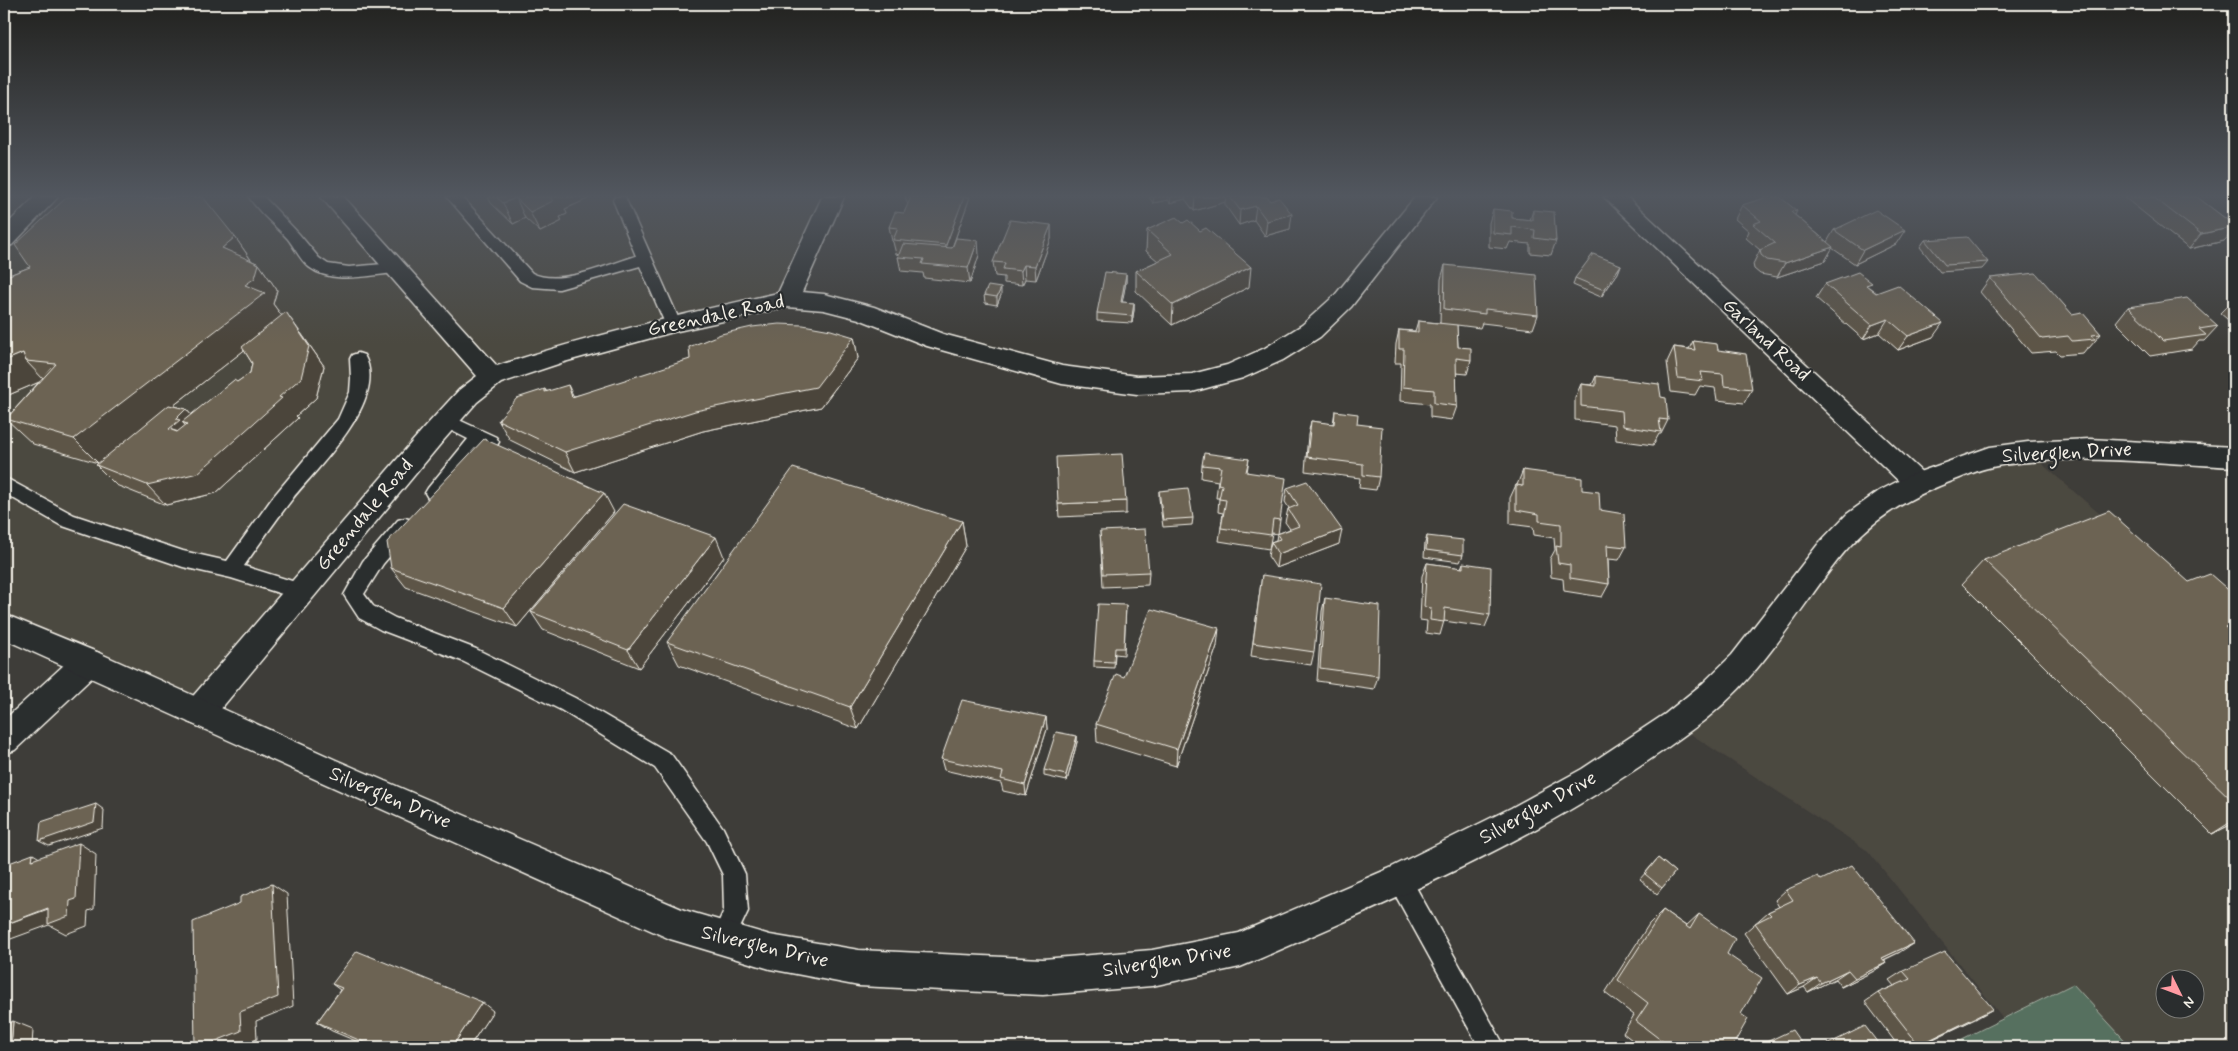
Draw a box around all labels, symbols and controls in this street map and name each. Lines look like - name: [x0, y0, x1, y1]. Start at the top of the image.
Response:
- street label: Greendale Road: [645, 288, 787, 344]
- street label: Garland Road: [1716, 292, 1816, 388]
- street label: Silverglen Drive: [2001, 436, 2133, 472]
- street label: Greendale Road: [310, 453, 420, 577]
- street label: Silverglen Drive: [324, 760, 455, 838]
- street label: Silverglen Drive: [1475, 765, 1602, 853]
- street label: Silverglen Drive: [698, 919, 831, 977]
- street label: Silverglen Drive: [1101, 937, 1234, 986]
- north arrow: [2156, 968, 2206, 1018]
- text: N: [2179, 993, 2199, 1012]

